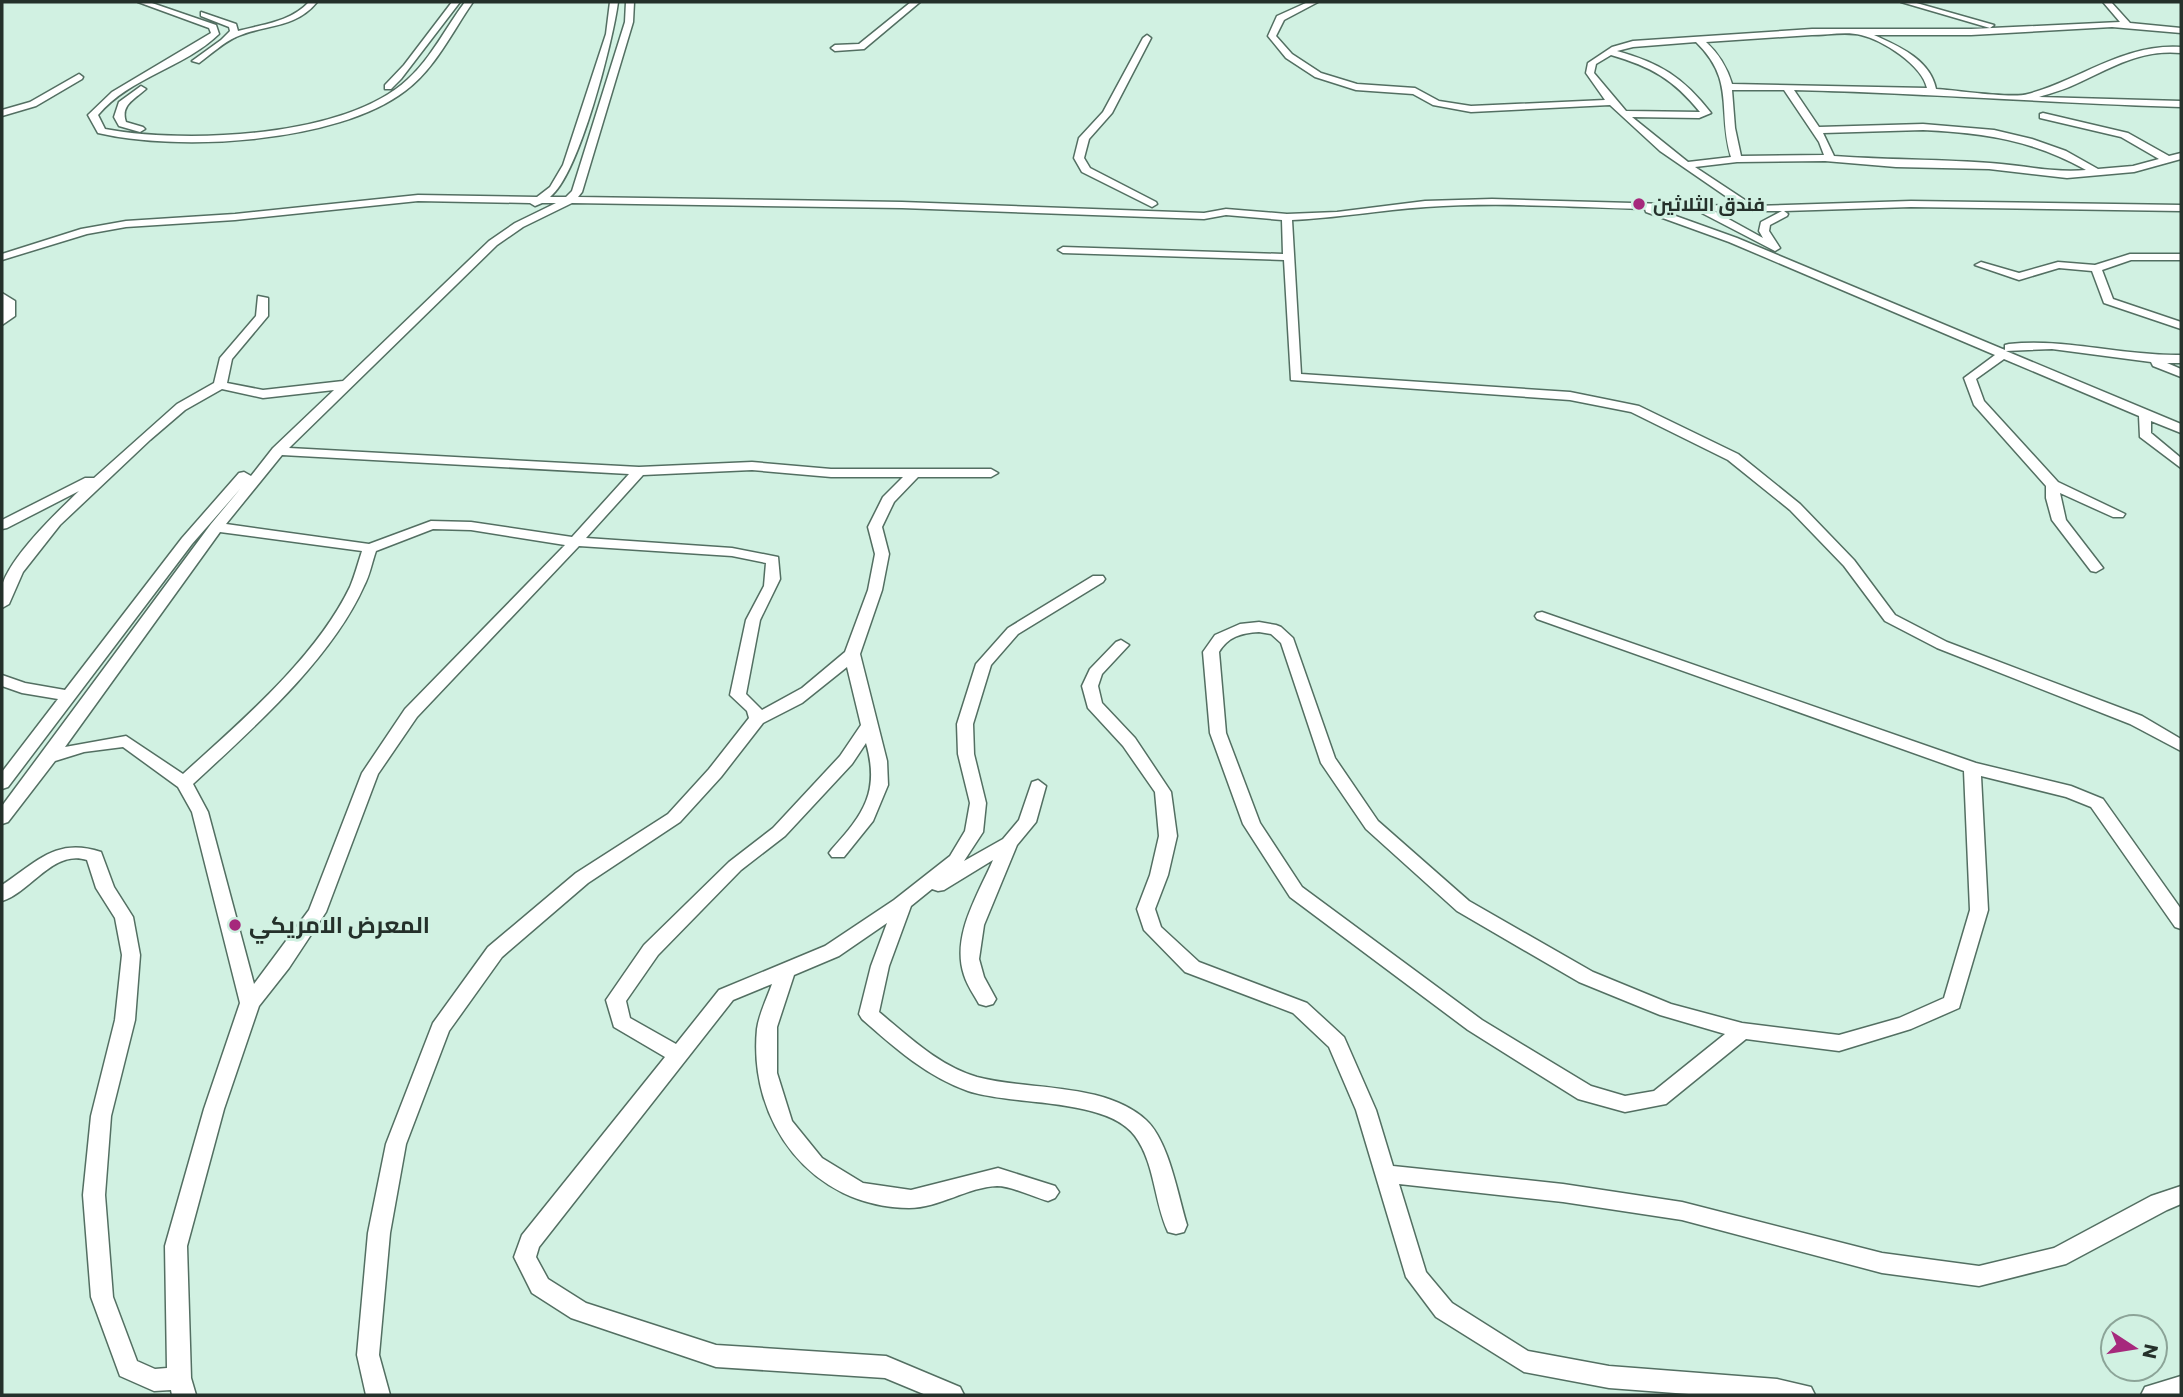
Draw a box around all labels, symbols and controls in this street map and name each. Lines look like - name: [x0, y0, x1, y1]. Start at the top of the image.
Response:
- place label: فندق الثلاثين: [1653, 191, 1765, 218]
- marker: فندق الثلاثين: [1631, 196, 1647, 212]
- place label: المعرض الامريكي: [249, 909, 430, 944]
- marker: المعرض الامريكي: [227, 917, 243, 933]
- north arrow: [2099, 1313, 2169, 1383]
- text: N: [2135, 1342, 2165, 1361]

